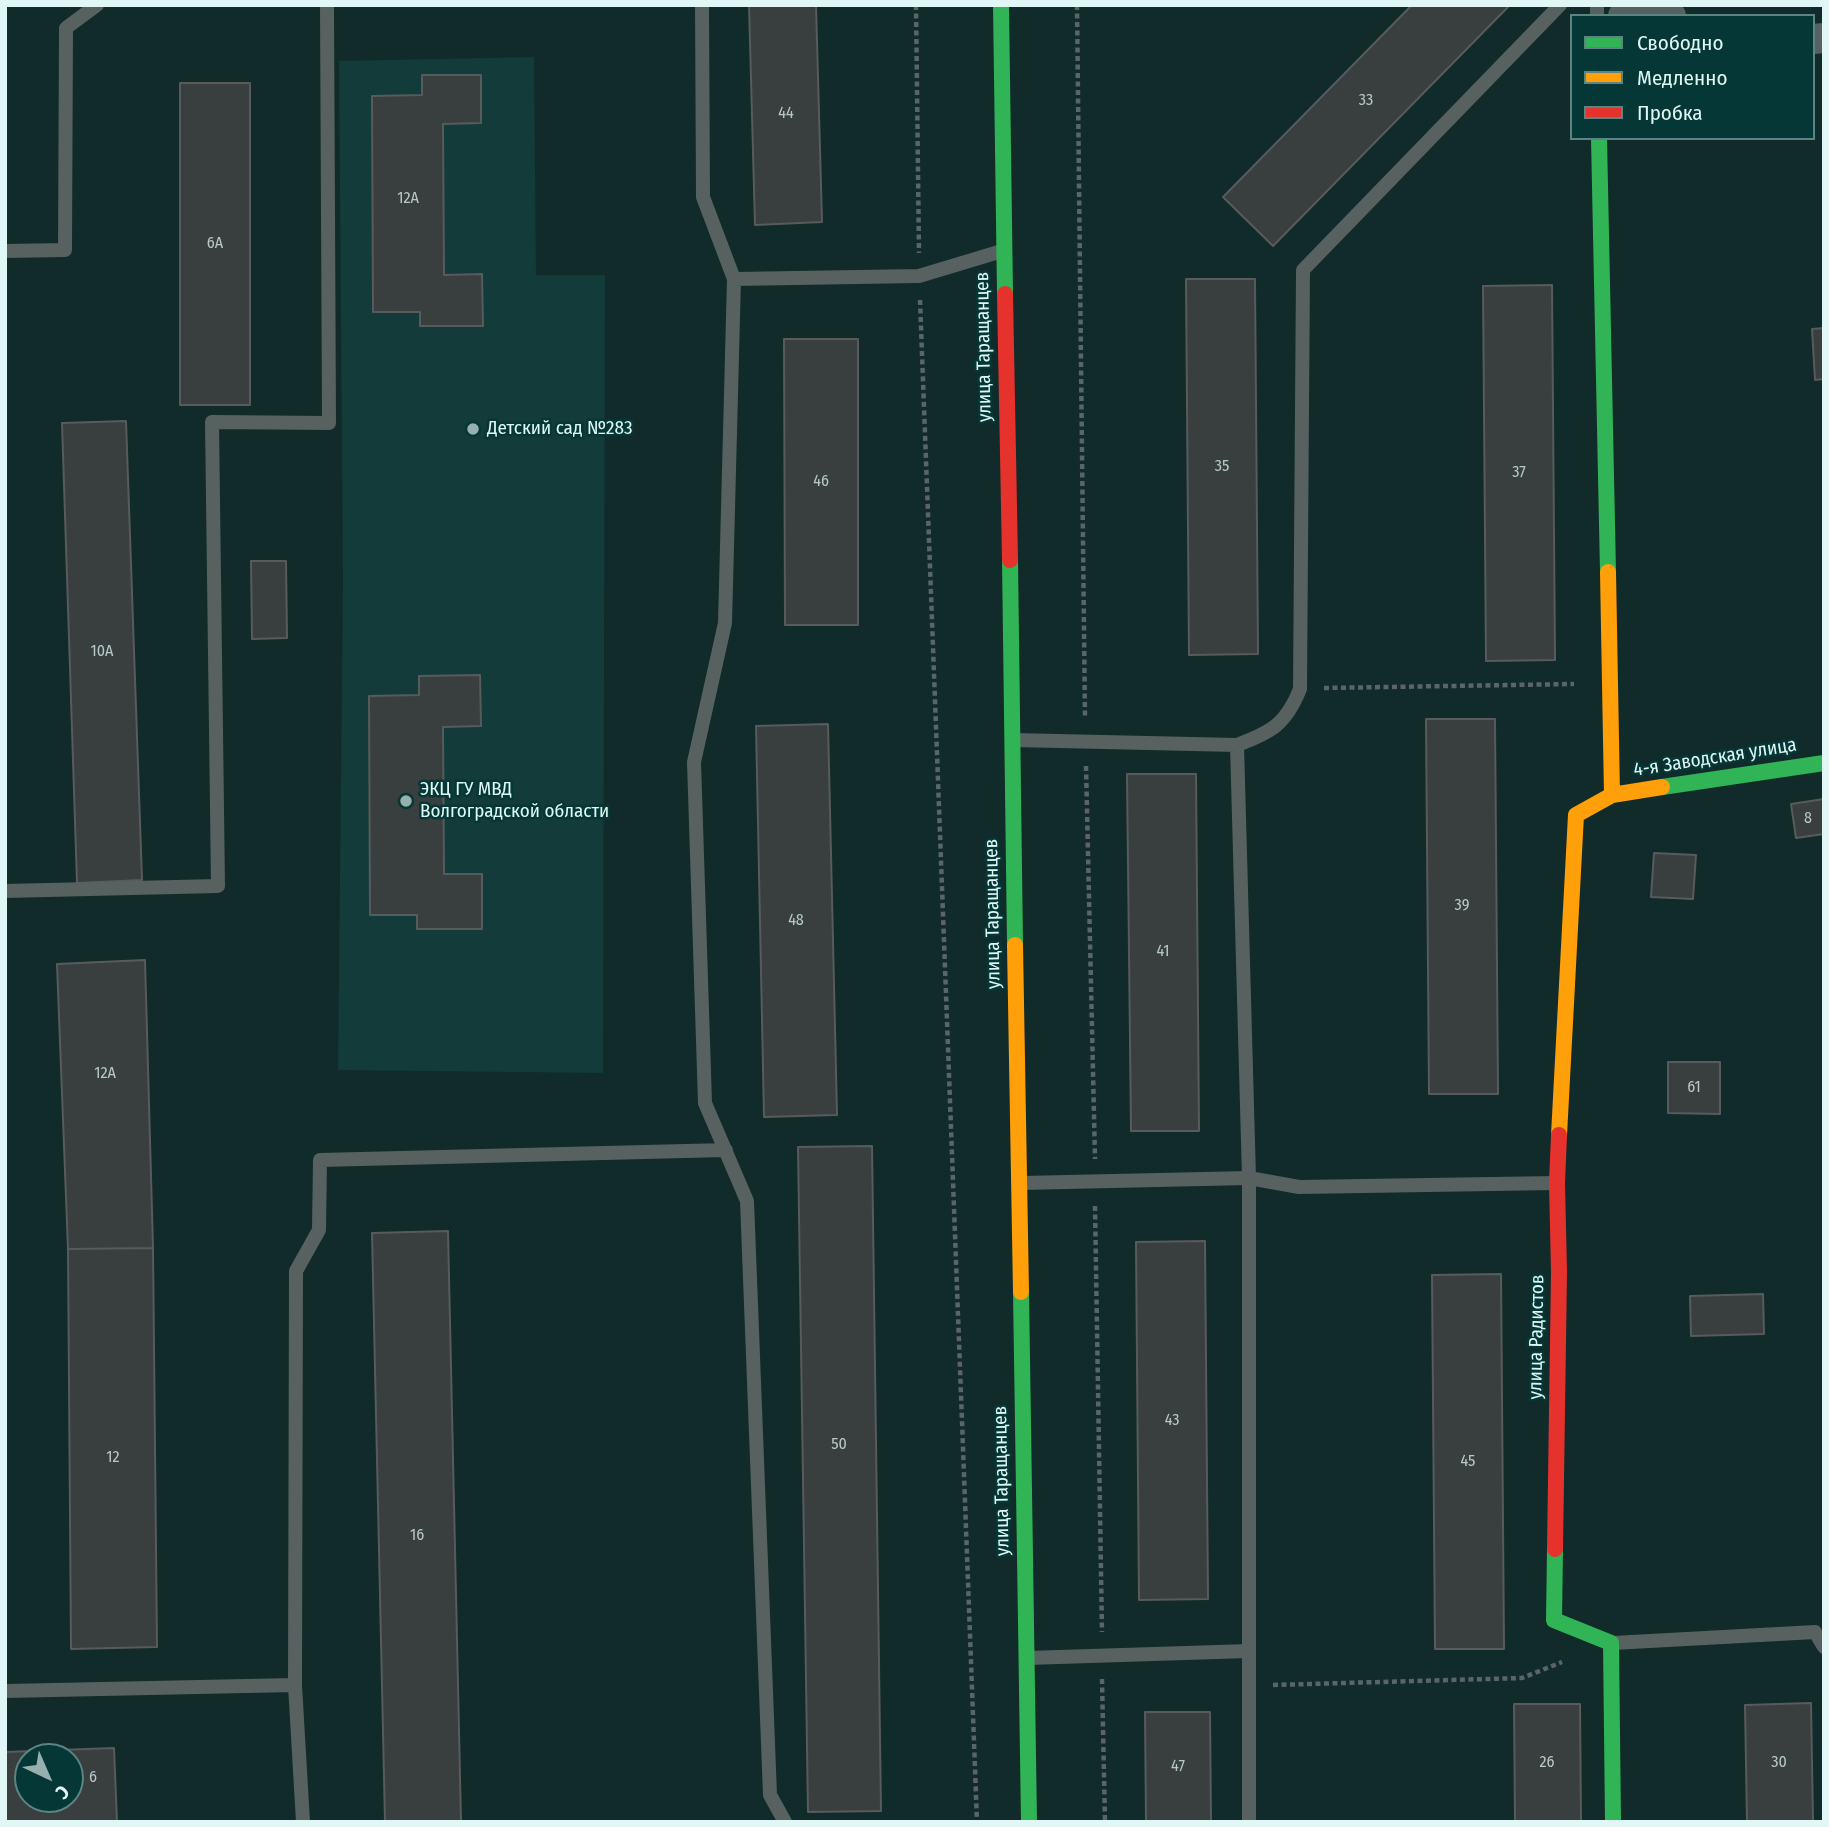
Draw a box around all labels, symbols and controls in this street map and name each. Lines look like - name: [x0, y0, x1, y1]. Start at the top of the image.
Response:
- legend: [1570, 14, 1815, 140]
- text: Свободно: [1637, 30, 1723, 56]
- text: Медленно: [1637, 65, 1727, 91]
- house number: 33: [1359, 91, 1373, 111]
- text: Пробка: [1637, 100, 1703, 126]
- house number: 44: [778, 104, 794, 124]
- house number: 12А: [397, 189, 419, 209]
- house number: 6А: [207, 234, 223, 254]
- street label: улица Таращанцев: [971, 272, 997, 422]
- place label: Детский сад №283: [487, 418, 633, 440]
- marker: Детский сад №283: [465, 421, 481, 437]
- house number: 35: [1215, 457, 1229, 477]
- house number: 37: [1512, 463, 1526, 483]
- house number: 46: [813, 472, 829, 492]
- house number: 10А: [91, 642, 113, 662]
- street label: 4-я Заводская улица: [1632, 734, 1798, 782]
- place label: ЭКЦ ГУ МВД Волгоградской области: [420, 779, 609, 823]
- marker: ЭКЦ ГУ МВД Волгоградской области: [398, 793, 414, 809]
- house number: 8: [1804, 809, 1812, 829]
- street label: улица Таращанцев: [980, 839, 1006, 989]
- house number: 39: [1455, 896, 1469, 916]
- house number: 48: [788, 911, 804, 931]
- house number: 41: [1156, 942, 1170, 962]
- house number: 12А: [94, 1064, 116, 1084]
- house number: 61: [1687, 1078, 1701, 1098]
- street label: улица Радистов: [1525, 1274, 1549, 1400]
- street label: улица Таращанцев: [989, 1406, 1015, 1556]
- house number: 43: [1165, 1411, 1179, 1431]
- house number: 50: [831, 1435, 847, 1455]
- house number: 12: [106, 1448, 120, 1468]
- house number: 45: [1461, 1452, 1475, 1472]
- house number: 16: [410, 1526, 424, 1546]
- north arrow: [14, 1743, 84, 1813]
- house number: 26: [1540, 1753, 1554, 1773]
- house number: 30: [1771, 1753, 1787, 1773]
- house number: 47: [1171, 1757, 1185, 1777]
- house number: 6: [89, 1768, 97, 1788]
- text: С: [51, 1780, 74, 1804]

